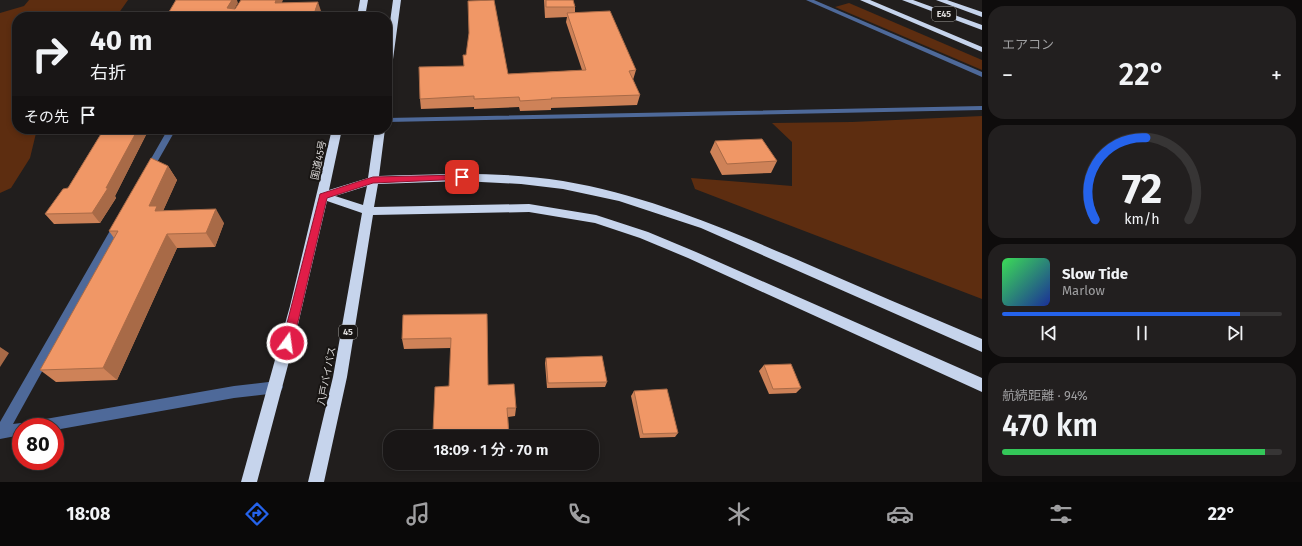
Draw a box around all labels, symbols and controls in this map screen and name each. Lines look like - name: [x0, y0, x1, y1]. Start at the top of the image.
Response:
- road number: E45: [932, 7, 956, 21]
- text: 40 m: [90, 24, 153, 57]
- icon: right: [24, 28, 76, 80]
- text: エアコン: [1002, 37, 1054, 52]
- text: 22°: [1119, 57, 1165, 93]
- text: 右折: [90, 62, 126, 84]
- text: −: [1002, 62, 1013, 89]
- text: +: [1271, 62, 1282, 89]
- icon: arrive: [77, 104, 99, 126]
- text: その先: [24, 108, 69, 126]
- street label: 国道45号: [309, 139, 329, 181]
- pin: [445, 160, 479, 194]
- text: 72: [1122, 163, 1162, 213]
- icon: arrive: [451, 166, 473, 188]
- text: km/h: [1124, 210, 1160, 227]
- text: Slow Tide: [1062, 265, 1128, 283]
- text: Marlow: [1062, 283, 1105, 298]
- position arrow: [266, 322, 308, 364]
- icon: previous: [1038, 322, 1060, 344]
- icon: pause: [1131, 322, 1153, 344]
- icon: next: [1224, 322, 1246, 344]
- road number: 45: [339, 325, 357, 339]
- street label: 八戸バイパス: [315, 346, 339, 407]
- text: 航続距離 · 94%: [1002, 388, 1088, 403]
- text: 470 km: [1002, 408, 1098, 444]
- speed limit sign: 80: [12, 418, 64, 470]
- text: 18:09 · 1 分 · 70 m: [433, 441, 549, 459]
- icon: directions: [243, 500, 271, 528]
- icon: music: [404, 500, 432, 528]
- icon: phone: [565, 500, 593, 528]
- icon: climate: [725, 500, 753, 528]
- icon: car: [886, 500, 914, 528]
- icon: filters: [1047, 500, 1075, 528]
- text: 18:08: [66, 503, 110, 525]
- text: 22°: [1208, 503, 1236, 525]

